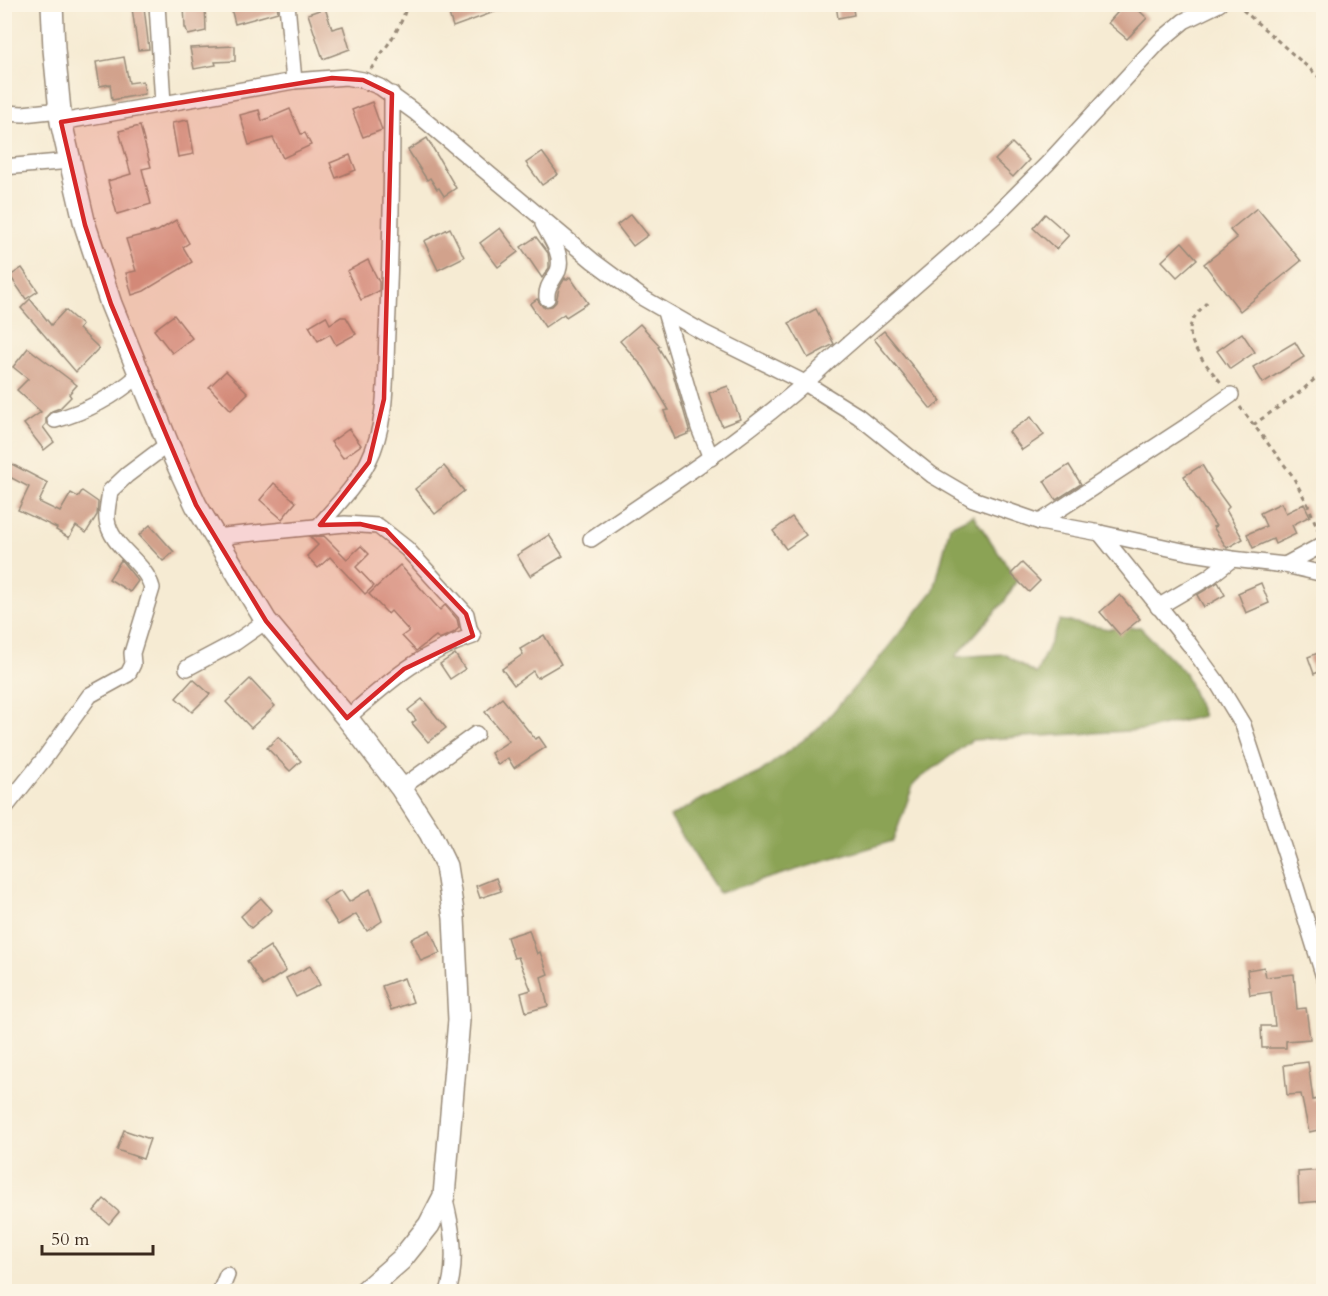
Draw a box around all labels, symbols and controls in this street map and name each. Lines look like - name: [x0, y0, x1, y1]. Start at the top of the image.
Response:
- scale bar: [42, 1218, 153, 1256]
- text: 50 m: [51, 1227, 90, 1252]

